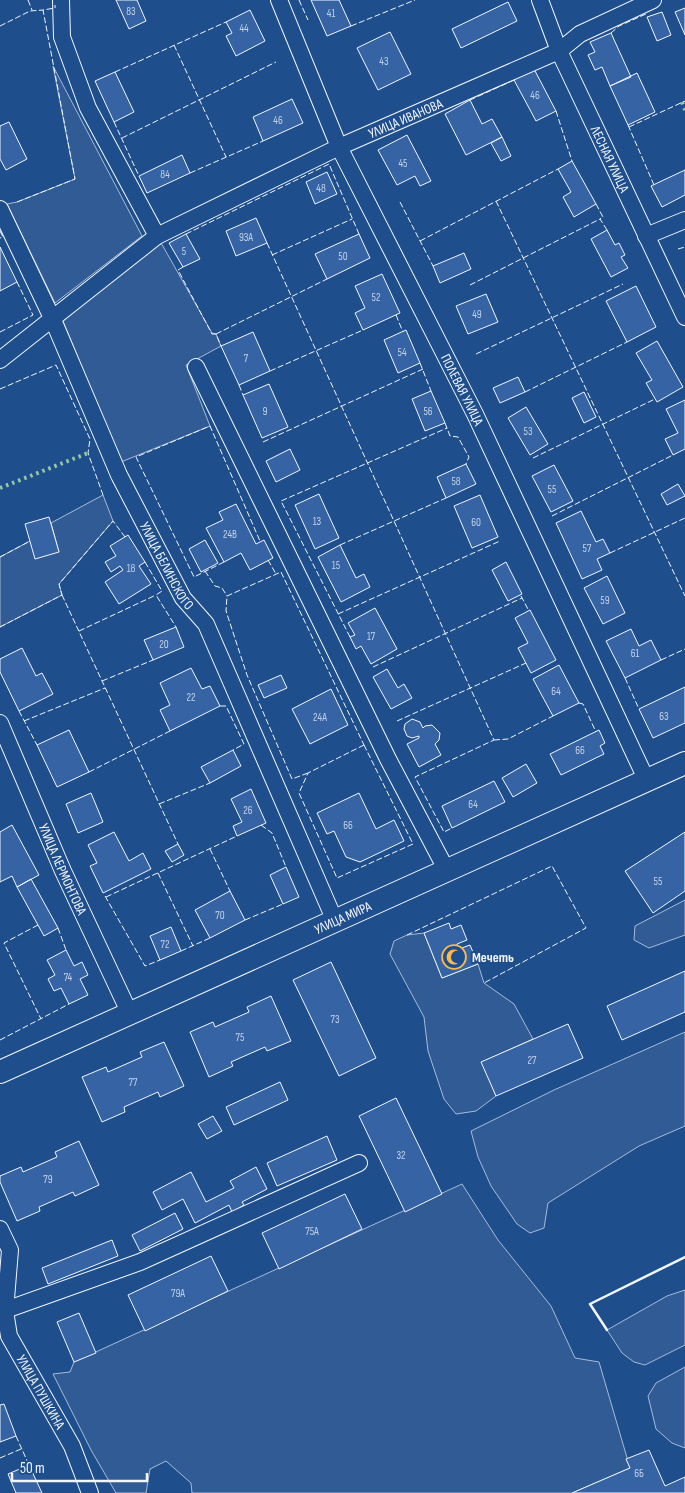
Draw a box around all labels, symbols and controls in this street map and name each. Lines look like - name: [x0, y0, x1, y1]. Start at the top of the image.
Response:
- house number: 83: [126, 5, 136, 18]
- house number: 41: [327, 7, 335, 20]
- house number: 44: [239, 22, 249, 35]
- house number: 43: [379, 55, 389, 68]
- house number: 46: [530, 89, 540, 102]
- street label: УЛИЦА ИВАНОВА: [366, 94, 446, 142]
- house number: 46: [273, 114, 283, 127]
- street label: ЛЕСНАЯ УЛИЦА: [587, 122, 634, 196]
- house number: 45: [398, 157, 408, 170]
- house number: 84: [160, 168, 170, 181]
- house number: 48: [316, 182, 326, 195]
- house number: 93А: [239, 231, 253, 244]
- house number: 5: [182, 245, 186, 258]
- house number: 50: [338, 250, 348, 263]
- house number: 52: [372, 291, 381, 304]
- house number: 49: [472, 308, 482, 321]
- house number: 54: [397, 346, 407, 359]
- street label: ПОЛЕВАЯ УЛИЦА: [437, 351, 488, 429]
- house number: 7: [244, 352, 249, 365]
- house number: 9: [263, 405, 268, 418]
- house number: 56: [423, 405, 433, 418]
- house number: 53: [523, 425, 533, 438]
- house number: 58: [451, 475, 461, 488]
- house number: 55: [548, 483, 556, 496]
- house number: 13: [313, 515, 322, 528]
- house number: 60: [471, 516, 481, 529]
- street label: УЛИЦА БЕЛИНСКОГО: [136, 519, 198, 613]
- house number: 24В: [223, 528, 237, 541]
- house number: 57: [583, 542, 592, 555]
- house number: 15: [332, 559, 340, 572]
- house number: 18: [127, 562, 136, 575]
- house number: 59: [600, 594, 610, 607]
- house number: 17: [367, 630, 376, 643]
- house number: 20: [159, 638, 169, 651]
- house number: 61: [631, 647, 639, 660]
- house number: 64: [551, 685, 561, 698]
- house number: 22: [186, 691, 196, 704]
- house number: 63: [659, 710, 669, 723]
- house number: 24А: [313, 711, 327, 724]
- house number: 66: [575, 744, 585, 757]
- house number: 64: [468, 798, 478, 811]
- house number: 26: [243, 804, 253, 817]
- house number: 66: [343, 819, 353, 832]
- street label: УЛИЦА ЛЕРМОНТОВА: [35, 821, 91, 918]
- house number: 55: [654, 875, 662, 888]
- street label: УЛИЦА МИРА: [312, 897, 375, 938]
- house number: 70: [215, 909, 225, 922]
- house number: 72: [161, 938, 170, 951]
- mosque icon: Мечеть: [441, 944, 467, 970]
- place label: Мечеть: [472, 949, 514, 966]
- house number: 74: [64, 971, 73, 984]
- house number: 73: [330, 1013, 340, 1026]
- house number: 75: [236, 1031, 244, 1044]
- house number: 27: [528, 1054, 537, 1067]
- house number: 77: [129, 1076, 138, 1089]
- house number: 32: [396, 1149, 406, 1162]
- house number: 79: [43, 1173, 53, 1186]
- house number: 75А: [305, 1225, 319, 1238]
- house number: 79А: [171, 1287, 185, 1300]
- street label: УЛИЦА ПУШКИНА: [13, 1352, 69, 1433]
- scale bar: [12, 1450, 148, 1482]
- text: 50 m: [20, 1459, 45, 1478]
- house number: 6Б: [634, 1467, 644, 1480]

